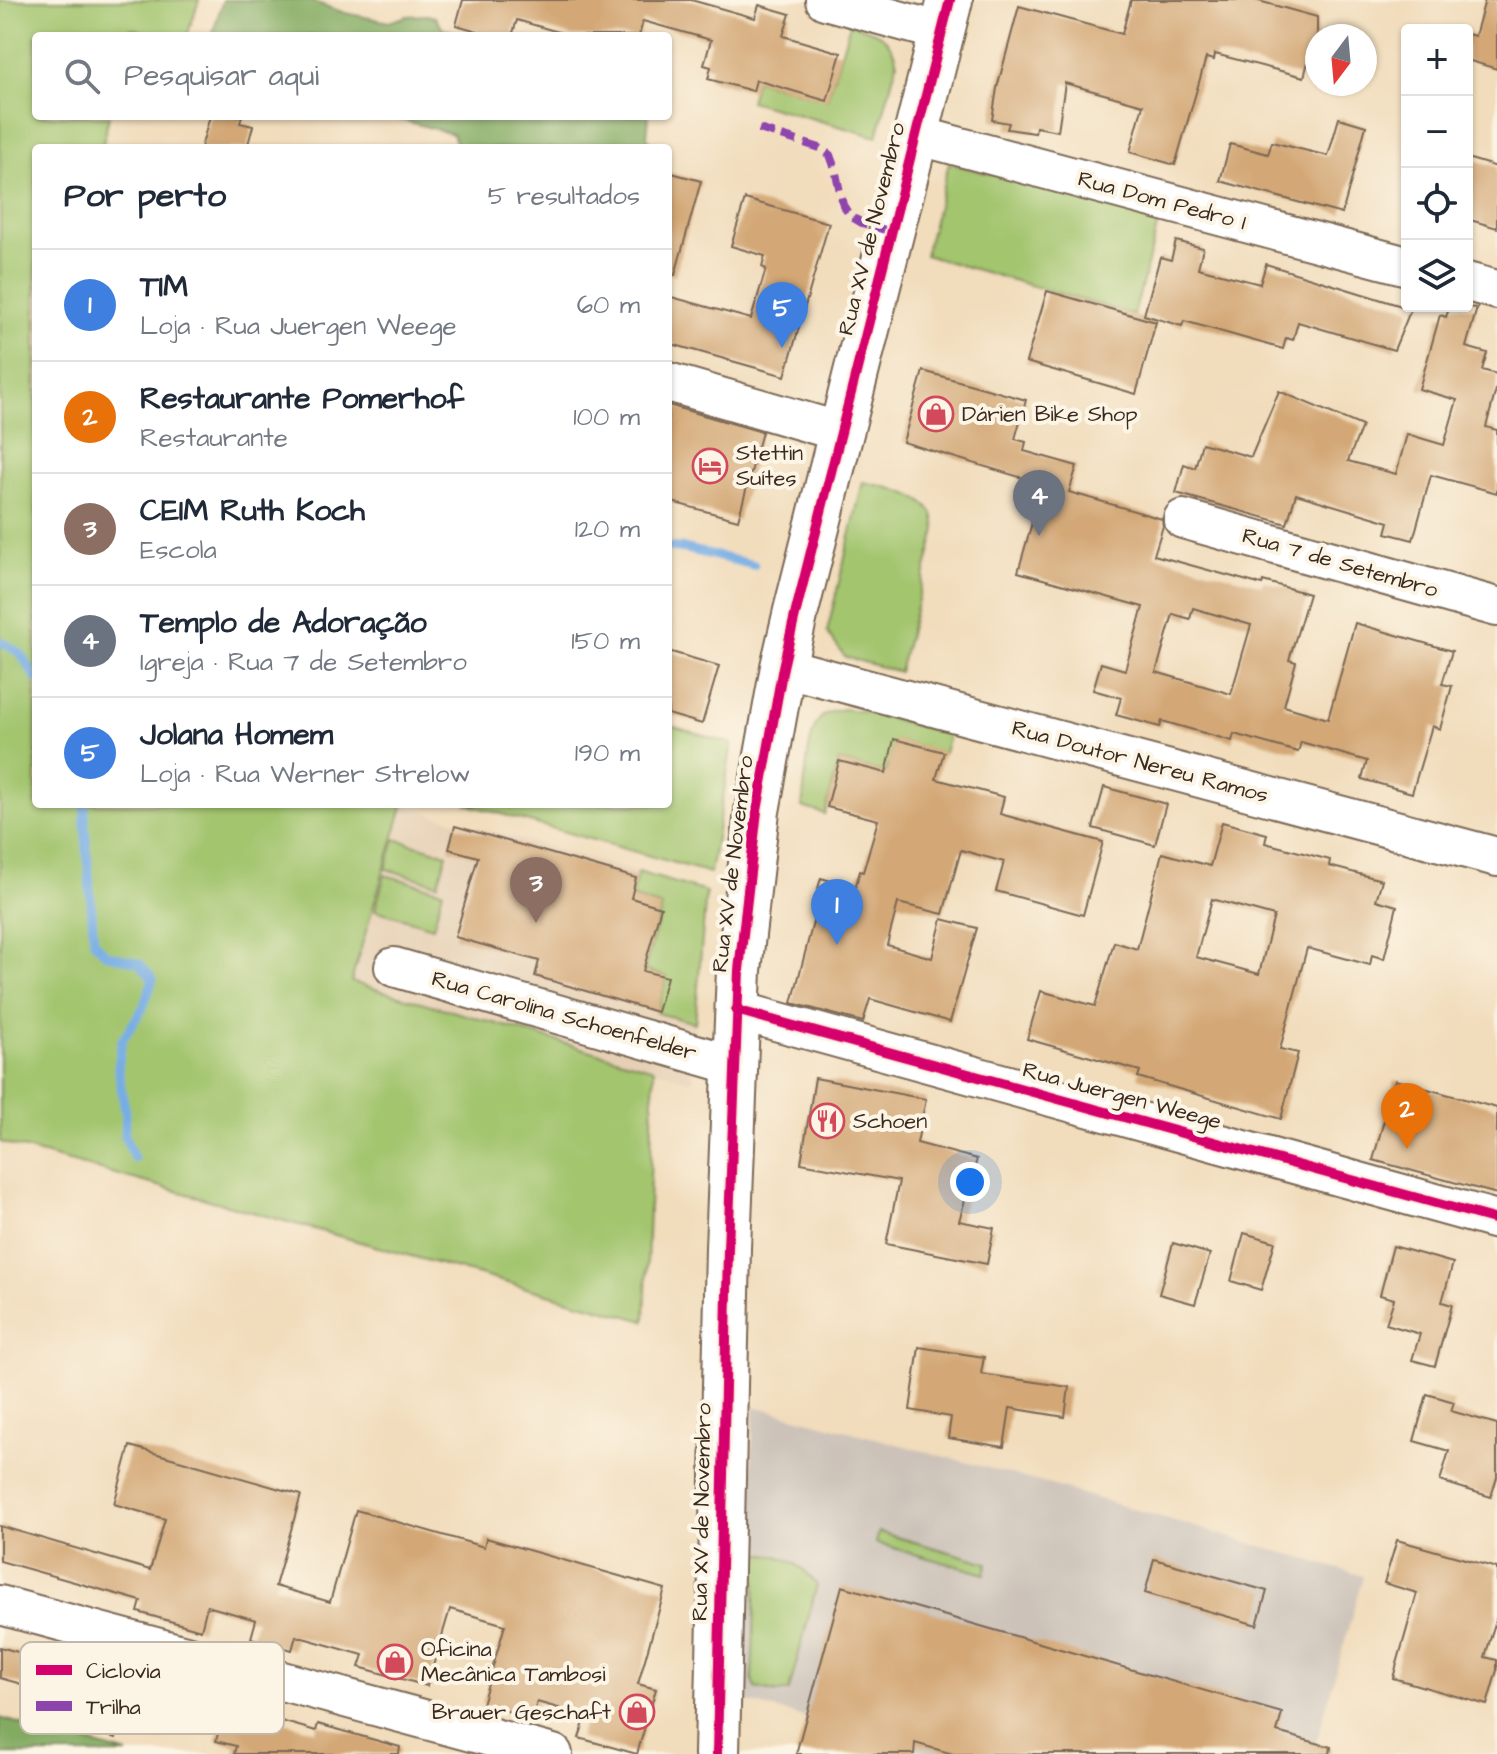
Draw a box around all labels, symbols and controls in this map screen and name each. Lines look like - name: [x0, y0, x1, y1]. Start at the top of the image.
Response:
- north arrow: [1305, 24, 1377, 96]
- map controls: [1401, 24, 1473, 312]
- button: +: [1401, 24, 1473, 96]
- search box: [32, 32, 672, 120]
- icon: search: [60, 54, 104, 98]
- text: Pesquisar aqui: [124, 55, 319, 97]
- button: −: [1401, 96, 1473, 168]
- street label: Rua XV de Novembro: [831, 119, 914, 339]
- street label: Rua Dom Pedro I: [1074, 164, 1250, 238]
- button: locate: [1401, 168, 1473, 240]
- text: Por perto: [64, 172, 226, 220]
- text: 5 resultados: [488, 178, 640, 214]
- button: layers: [1401, 240, 1473, 312]
- text: TIM: [140, 266, 188, 308]
- pin: 5: [756, 282, 808, 348]
- text: 1: [88, 287, 92, 323]
- text: 60 m: [577, 287, 640, 323]
- text: Loja · Rua Juergen Weege: [140, 308, 457, 344]
- text: Restaurante Pomerhof: [140, 378, 464, 420]
- shop icon: Dárien Bike Shop: [917, 395, 955, 433]
- text: 2: [83, 399, 97, 435]
- text: 100 m: [573, 399, 640, 435]
- place label: Dárien Bike Shop: [962, 399, 1137, 430]
- text: Restaurante: [140, 420, 288, 456]
- place label: Stettin Suítes: [736, 438, 803, 494]
- hotel icon: Stettin Suítes: [691, 447, 729, 485]
- pin: 4: [1013, 470, 1065, 536]
- text: CEIM Ruth Koch: [140, 490, 365, 532]
- text: 3: [83, 511, 97, 547]
- text: 120 m: [575, 511, 640, 547]
- street label: Rua 7 de Setembro: [1239, 520, 1442, 606]
- text: Escola: [140, 532, 217, 568]
- text: Templo de Adoração: [140, 602, 427, 644]
- text: 4: [81, 623, 99, 659]
- text: 150 m: [571, 623, 640, 659]
- text: Igreja · Rua 7 de Setembro: [140, 644, 467, 680]
- street label: Rua Doutor Nereu Ramos: [1008, 713, 1272, 811]
- text: Jolana Homem: [140, 714, 333, 756]
- text: 5: [81, 735, 99, 771]
- text: 190 m: [575, 735, 640, 771]
- street label: Rua XV de Novembro: [704, 753, 762, 974]
- text: Loja · Rua Werner Strelow: [140, 756, 470, 792]
- pin: 3: [510, 857, 562, 923]
- pin: 1: [811, 879, 863, 945]
- street label: Rua Carolina Schoenfelder: [428, 963, 700, 1069]
- street label: Rua Juergen Weege: [1019, 1055, 1225, 1138]
- pin: 2: [1381, 1083, 1433, 1149]
- restaurant icon: Schoen: [808, 1102, 846, 1140]
- place label: Schoen: [853, 1106, 927, 1137]
- your location: [950, 1162, 990, 1202]
- street label: Rua XV de Novembro: [685, 1402, 719, 1621]
- place label: Oficina Mecânica Tambosi: [421, 1634, 606, 1690]
- legend: [20, 1642, 284, 1734]
- shop icon: Oficina Mecânica Tambosi: [376, 1643, 414, 1681]
- text: Ciclovia: [86, 1656, 161, 1687]
- text: Trilha: [86, 1692, 141, 1723]
- shop icon: Brauer Geschaft: [618, 1693, 656, 1731]
- place label: Brauer Geschaft: [432, 1697, 611, 1728]

